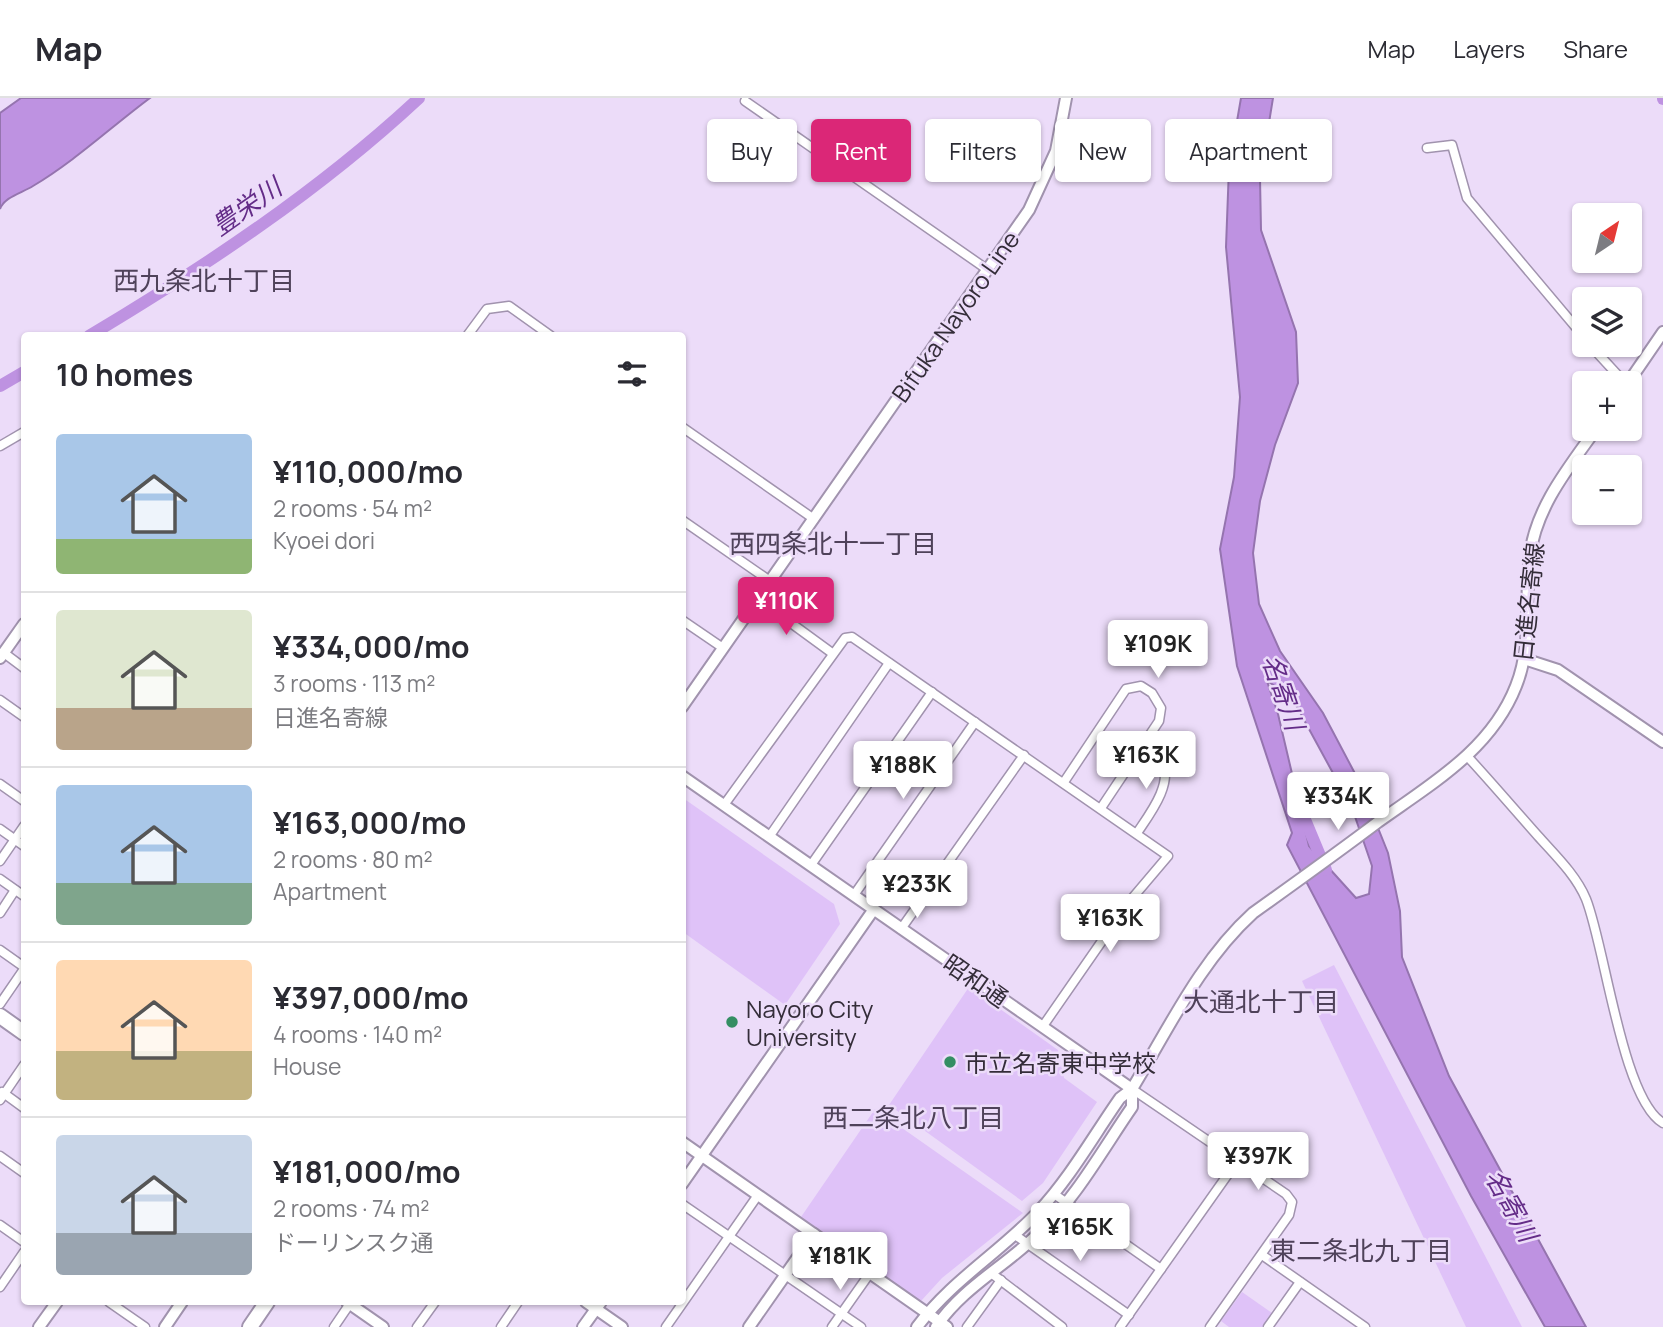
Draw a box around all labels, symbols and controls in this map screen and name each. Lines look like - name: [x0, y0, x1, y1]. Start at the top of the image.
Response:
- text: Map: [35, 26, 103, 71]
- text: Map: [1368, 32, 1415, 65]
- text: Layers: [1453, 32, 1525, 65]
- text: Share: [1563, 32, 1628, 65]
- chip: Buy: [707, 119, 797, 182]
- chip: Rent: [811, 119, 911, 182]
- chip: Filters: [925, 119, 1041, 182]
- chip: New: [1055, 119, 1151, 182]
- chip: Apartment: [1165, 119, 1332, 182]
- water label: 豊栄川: [204, 167, 291, 243]
- north arrow: [1572, 203, 1642, 273]
- map controls: [1572, 203, 1642, 525]
- street label: Bifuka Nayoro Line: [884, 224, 1026, 408]
- district label: 西九条北十丁目: [113, 262, 295, 298]
- button: layers: [1572, 287, 1642, 357]
- text: 10 homes: [56, 354, 193, 395]
- icon: filters: [613, 355, 651, 393]
- button: +: [1572, 371, 1642, 441]
- text: ¥110,000/mo: [273, 451, 463, 492]
- button: −: [1572, 455, 1642, 525]
- icon: home: [112, 462, 196, 546]
- text: 2 rooms · 54 m²: [273, 492, 432, 524]
- text: Kyoei dori: [273, 524, 375, 556]
- district label: 西四条北十一丁目: [729, 525, 937, 561]
- street label: 日進名寄線: [1505, 541, 1551, 663]
- pin: ¥110K: [737, 578, 835, 637]
- text: ¥110K: [754, 584, 818, 616]
- pin: ¥109K: [1109, 620, 1207, 680]
- text: ¥334,000/mo: [273, 626, 470, 667]
- text: ¥109K: [1124, 627, 1192, 659]
- icon: home: [112, 638, 196, 722]
- water label: 名寄川: [1254, 649, 1315, 738]
- text: 3 rooms · 113 m²: [273, 667, 436, 699]
- text: 日進名寄線: [273, 701, 388, 733]
- pin: ¥163K: [1097, 732, 1195, 791]
- text: ¥163K: [1113, 738, 1179, 770]
- pin: ¥188K: [854, 742, 952, 801]
- text: ¥188K: [869, 748, 937, 780]
- pin: ¥334K: [1289, 772, 1387, 832]
- text: ¥334K: [1303, 779, 1373, 811]
- text: ¥163,000/mo: [273, 802, 466, 843]
- icon: home: [112, 813, 196, 897]
- text: 2 rooms · 80 m²: [273, 843, 433, 875]
- pin: ¥233K: [868, 860, 966, 920]
- text: ¥233K: [882, 867, 952, 899]
- text: Apartment: [273, 875, 387, 907]
- pin: ¥163K: [1061, 894, 1159, 954]
- text: ¥163K: [1077, 901, 1143, 933]
- street label: 昭和通: [937, 946, 1015, 1014]
- text: ¥397,000/mo: [273, 977, 469, 1018]
- district label: 大通北十丁目: [1183, 983, 1339, 1019]
- icon: home: [112, 988, 196, 1072]
- place label: Nayoro City University: [746, 992, 874, 1053]
- marker: Nayoro City University: [724, 1014, 740, 1030]
- text: 4 rooms · 140 m²: [273, 1018, 442, 1050]
- place label: 市立名寄東中学校: [964, 1046, 1156, 1079]
- text: House: [273, 1050, 342, 1082]
- marker: 市立名寄東中学校: [942, 1054, 958, 1070]
- district label: 西二条北八丁目: [822, 1099, 1004, 1135]
- pin: ¥397K: [1209, 1132, 1307, 1192]
- text: ¥397K: [1224, 1139, 1292, 1171]
- text: ¥181,000/mo: [273, 1151, 460, 1192]
- water label: 名寄川: [1477, 1162, 1548, 1250]
- icon: home: [112, 1163, 196, 1247]
- text: 2 rooms · 74 m²: [273, 1192, 429, 1224]
- pin: ¥165K: [1031, 1204, 1129, 1263]
- text: ¥165K: [1047, 1210, 1113, 1242]
- text: ドーリンスク通: [273, 1226, 434, 1258]
- pin: ¥181K: [791, 1232, 889, 1292]
- district label: 東二条北九丁目: [1270, 1232, 1452, 1268]
- text: ¥181K: [808, 1239, 872, 1271]

